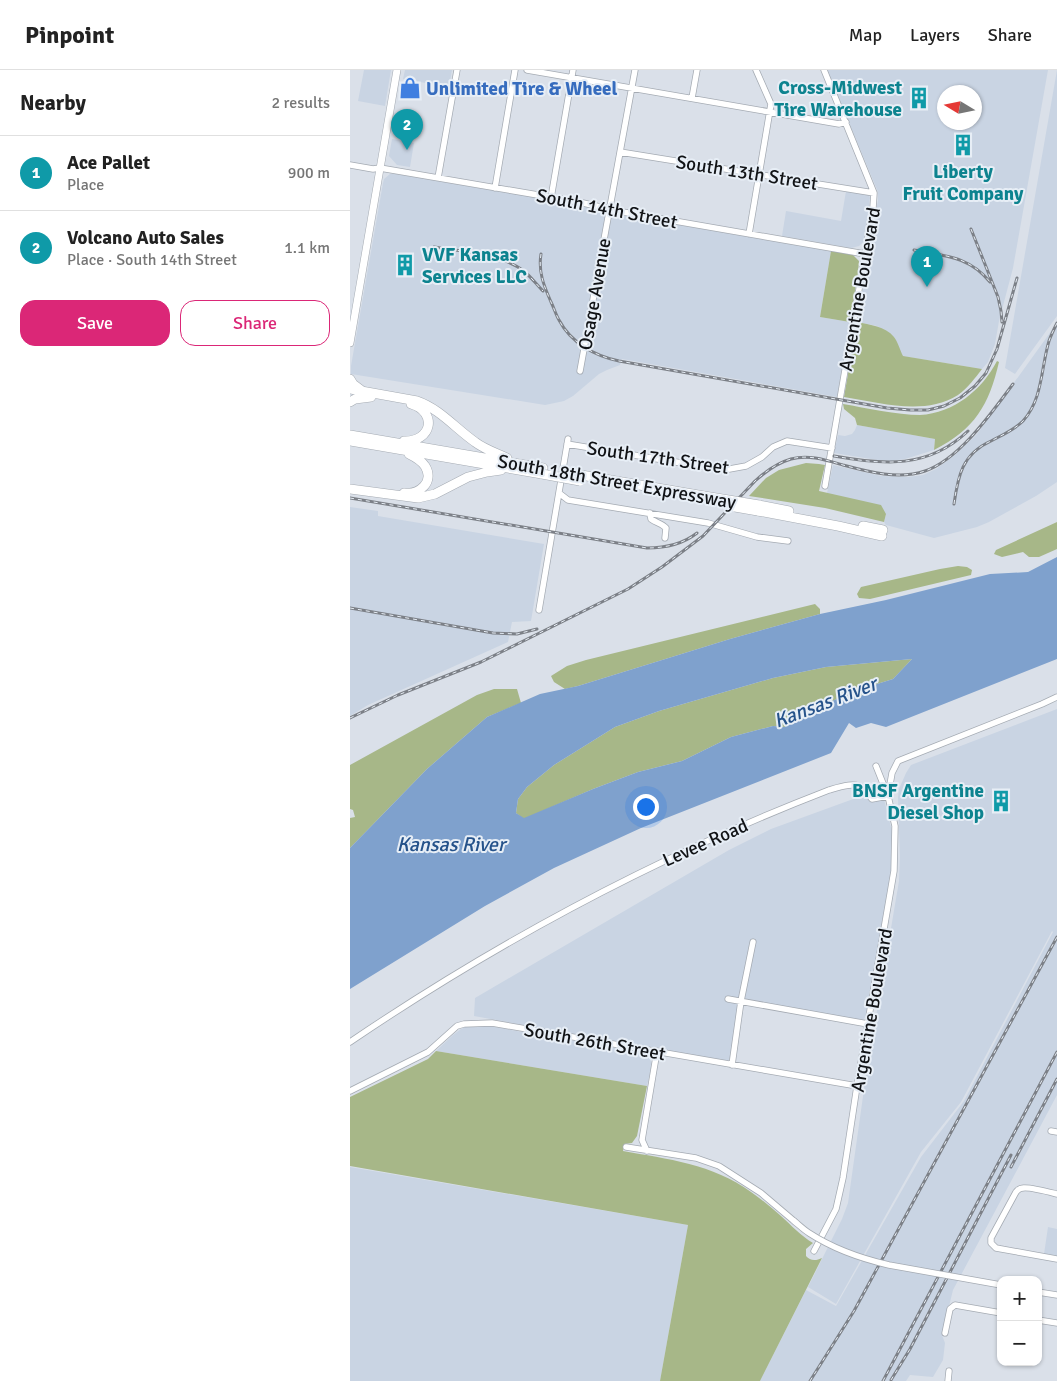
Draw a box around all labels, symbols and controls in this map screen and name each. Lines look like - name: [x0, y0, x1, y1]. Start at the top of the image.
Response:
- text: Pinpoint: [25, 20, 114, 50]
- text: Map: [849, 24, 882, 46]
- text: Layers: [910, 24, 960, 46]
- text: Share: [988, 24, 1032, 46]
- shop icon: Unlimited Tire & Wheel: [397, 75, 423, 101]
- place label: Cross-Midwest Tire Warehouse: [774, 76, 902, 122]
- place label: Unlimited Tire & Wheel: [426, 77, 618, 101]
- building icon: Cross-Midwest Tire Warehouse: [906, 85, 932, 111]
- north arrow: [937, 85, 982, 130]
- text: Nearby: [20, 90, 86, 116]
- text: 2 results: [271, 93, 330, 113]
- pin: 2: [391, 109, 423, 150]
- building icon: Liberty Fruit Company: [950, 132, 976, 158]
- street label: South 13th Street: [674, 150, 820, 196]
- text: Ace Pallet: [67, 151, 150, 175]
- place label: Liberty Fruit Company: [903, 160, 1024, 206]
- text: 1: [32, 163, 40, 183]
- text: 900 m: [288, 163, 330, 183]
- text: Place: [67, 175, 104, 195]
- street label: South 14th Street: [534, 184, 680, 234]
- street label: Argentine Boulevard: [834, 205, 886, 373]
- text: Volcano Auto Sales: [67, 226, 224, 250]
- street label: Osage Avenue: [573, 236, 617, 352]
- text: 2: [32, 238, 40, 258]
- text: 1.1 km: [284, 238, 330, 258]
- place label: VVF Kansas Services LLC: [422, 243, 527, 289]
- pin: 1: [911, 246, 943, 287]
- text: Place · South 14th Street: [67, 250, 237, 270]
- building icon: VVF Kansas Services LLC: [392, 252, 418, 278]
- button: Save: [20, 300, 170, 346]
- button: Share: [180, 300, 330, 346]
- street label: South 17th Street: [585, 436, 731, 480]
- street label: South 18th Street Expressway: [496, 449, 738, 515]
- water label: Kansas River: [770, 670, 883, 734]
- place label: BNSF Argentine Diesel Shop: [852, 779, 984, 825]
- building icon: BNSF Argentine Diesel Shop: [988, 788, 1014, 814]
- your location: [633, 794, 659, 820]
- street label: Levee Road: [659, 813, 752, 872]
- water label: Kansas River: [397, 832, 508, 857]
- street label: Argentine Boulevard: [846, 926, 898, 1094]
- street label: South 26th Street: [522, 1018, 668, 1066]
- map controls: [997, 1276, 1042, 1366]
- button: +: [997, 1276, 1042, 1321]
- button: −: [997, 1321, 1042, 1366]

